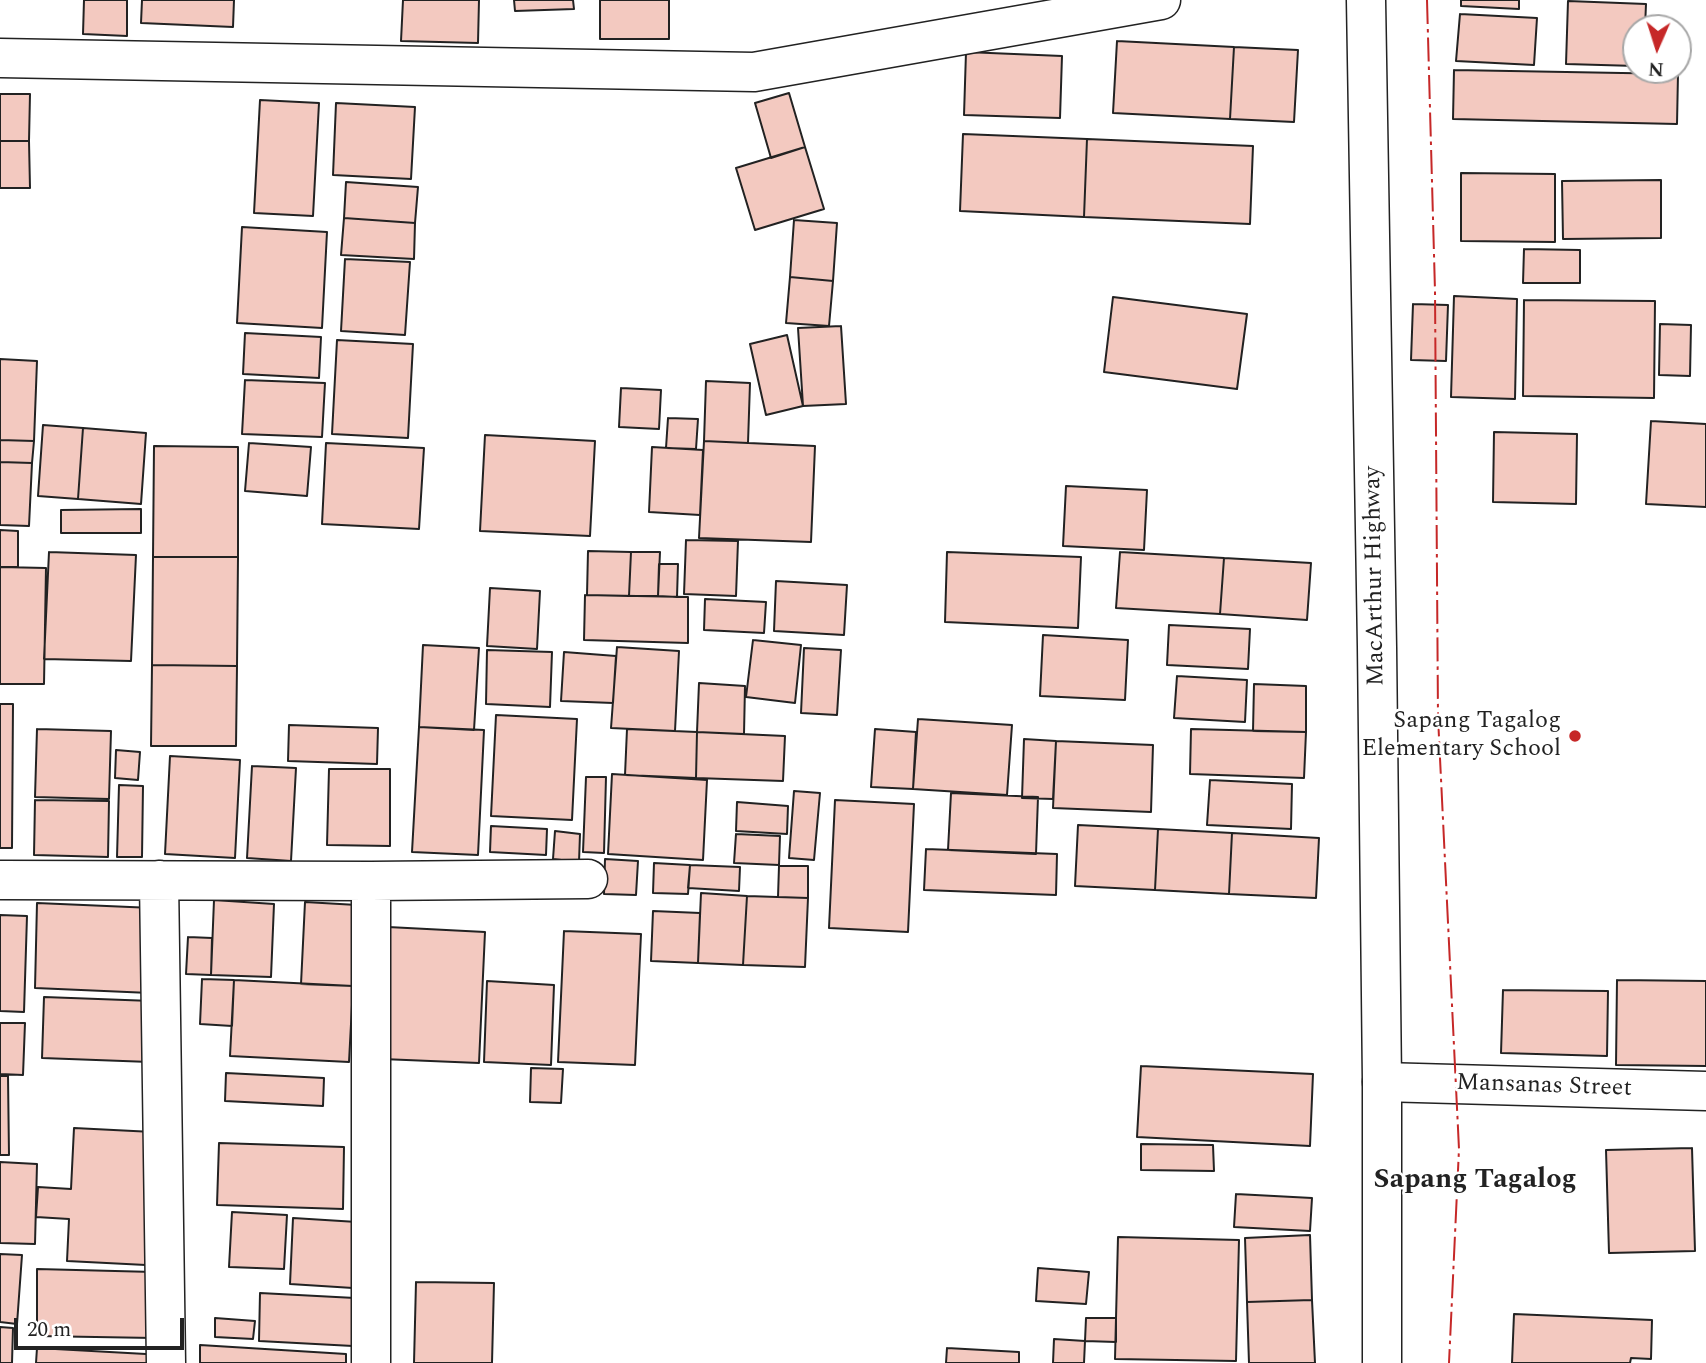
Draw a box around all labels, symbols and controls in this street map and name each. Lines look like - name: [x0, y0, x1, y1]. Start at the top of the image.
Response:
- north arrow: [1622, 14, 1692, 84]
- text: N: [1647, 54, 1664, 83]
- street label: MacArthur Highway: [1360, 466, 1392, 686]
- place label: Sapang Tagalog Elementary School: [1361, 708, 1561, 764]
- marker: Sapang Tagalog Elementary School: [1567, 728, 1583, 744]
- street label: Mansanas Street: [1456, 1070, 1632, 1104]
- district label: Sapang Tagalog: [1373, 1165, 1577, 1199]
- scale bar: [18, 1304, 187, 1348]
- text: 20 m: [27, 1314, 71, 1346]

